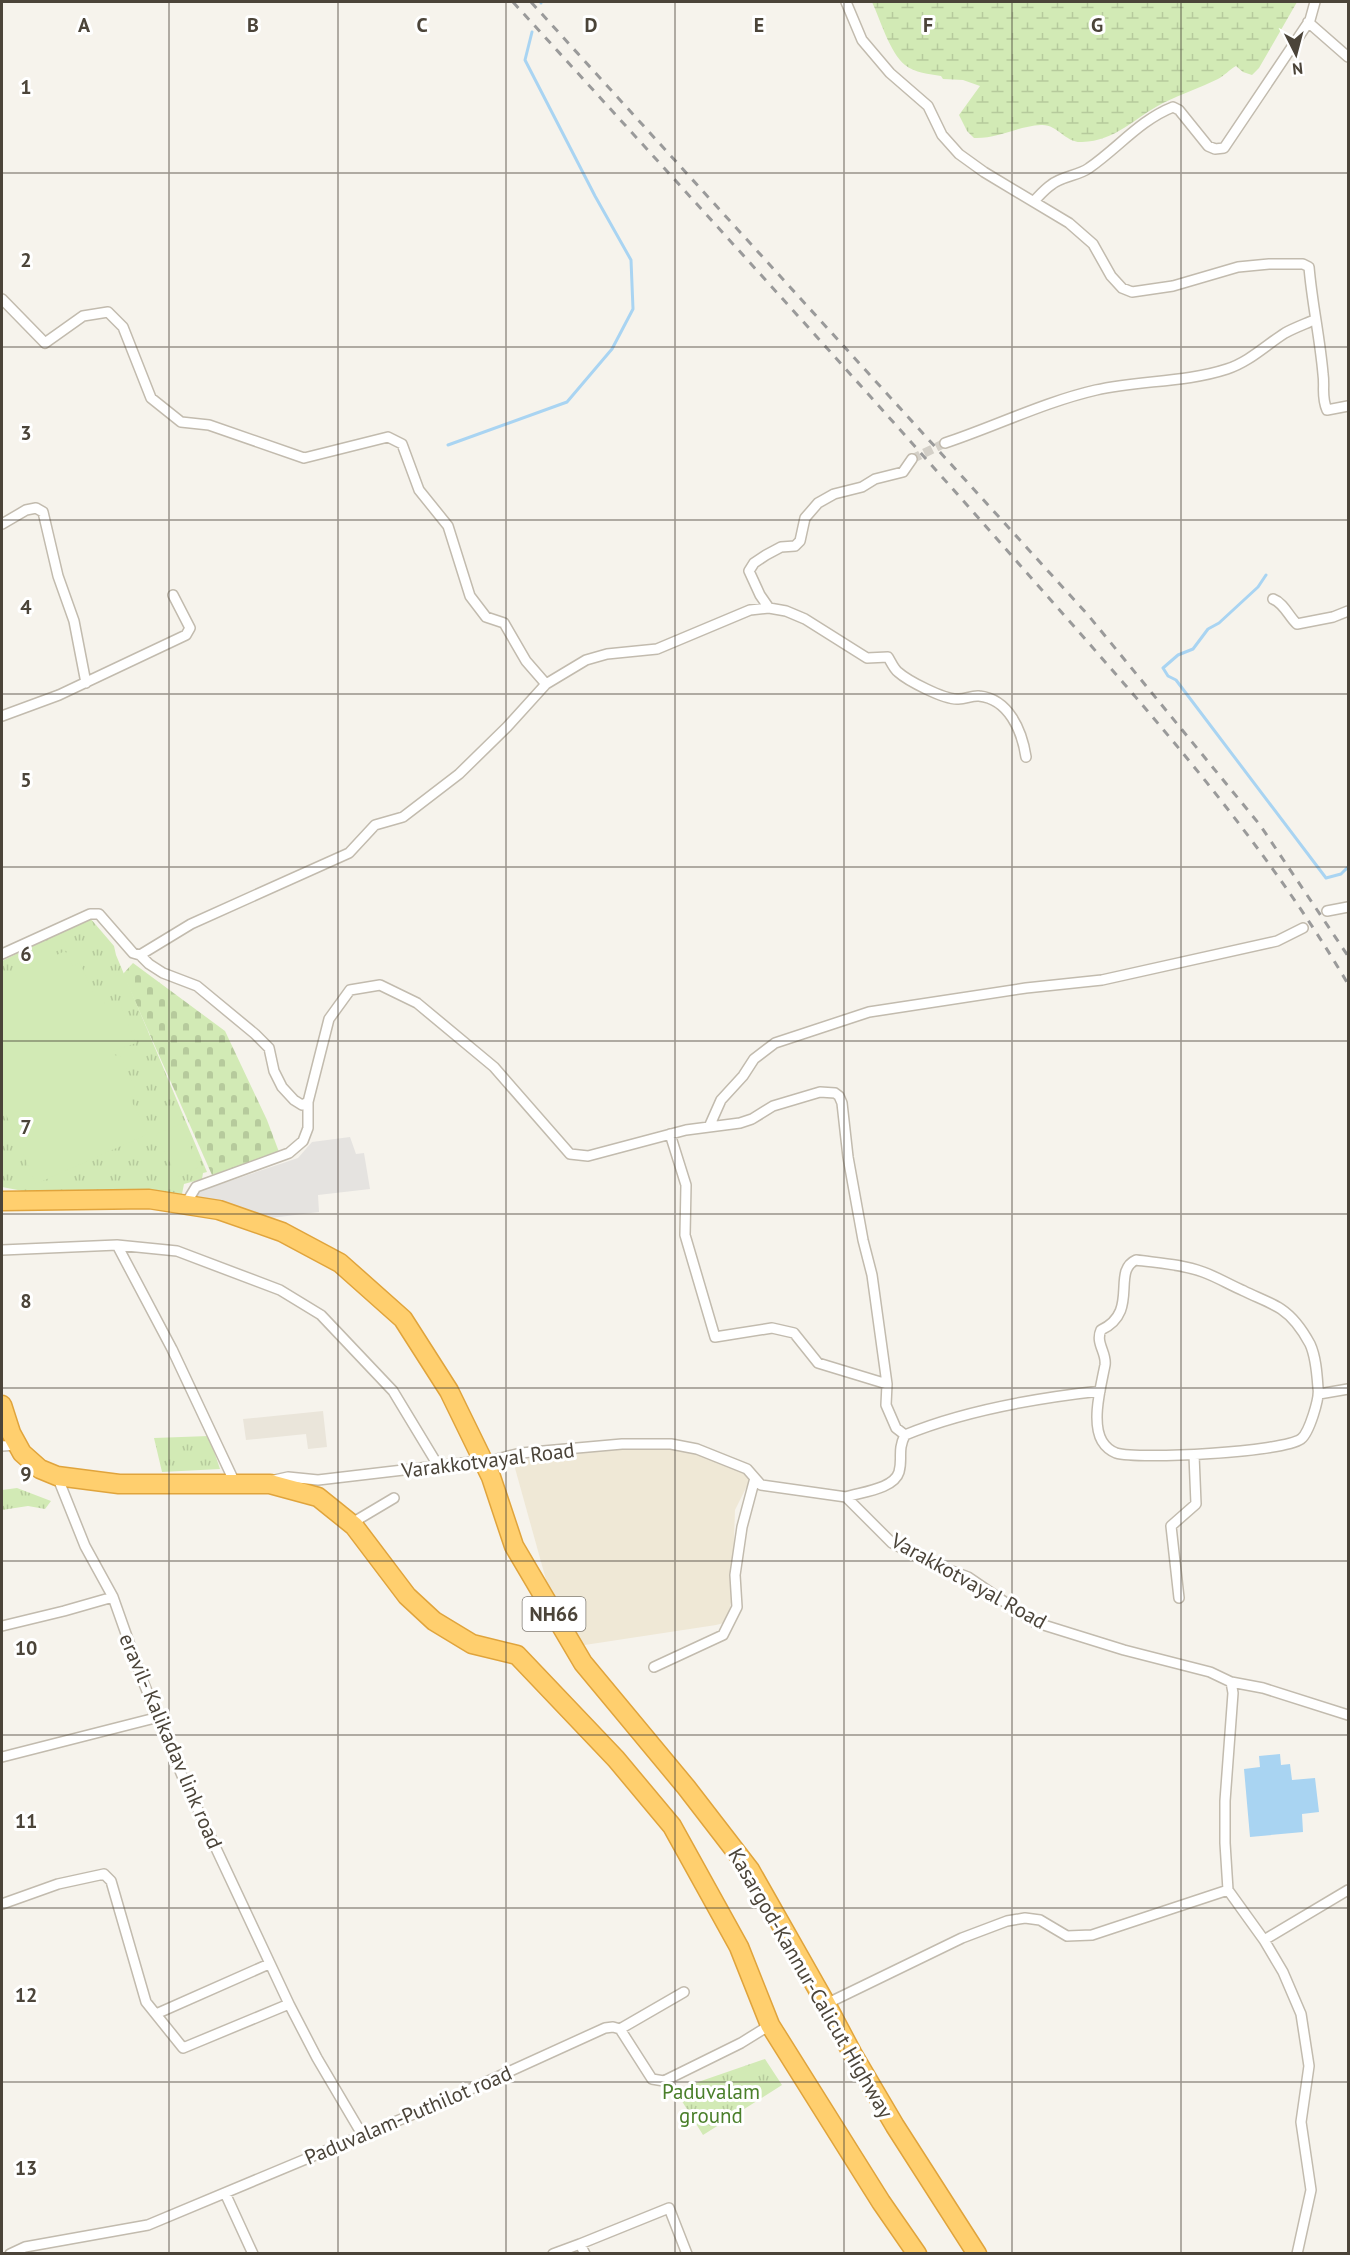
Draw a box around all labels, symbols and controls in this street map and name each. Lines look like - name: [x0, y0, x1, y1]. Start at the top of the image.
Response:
- text: A: [78, 12, 91, 38]
- text: B: [247, 12, 259, 38]
- text: C: [416, 12, 428, 38]
- text: D: [585, 12, 598, 38]
- text: E: [754, 12, 764, 38]
- text: F: [923, 12, 933, 38]
- text: G: [1091, 12, 1103, 38]
- north arrow: [1266, 24, 1326, 84]
- text: N: [1291, 58, 1304, 79]
- text: 1: [20, 74, 32, 100]
- text: 2: [20, 247, 32, 273]
- text: 3: [20, 420, 32, 446]
- text: 4: [20, 594, 32, 620]
- text: 5: [20, 767, 32, 793]
- text: 6: [20, 941, 32, 967]
- text: 7: [20, 1114, 32, 1140]
- text: 8: [20, 1288, 32, 1314]
- street label: Varakkotvayal Road: [399, 1436, 576, 1484]
- text: 9: [20, 1461, 32, 1487]
- street label: Varakkotvayal Road: [885, 1527, 1052, 1635]
- road number: NH66: [522, 1597, 586, 1631]
- street label: eravil- Kalikadav link road: [113, 1629, 229, 1853]
- text: 10: [15, 1635, 37, 1661]
- text: 11: [15, 1808, 37, 1834]
- street label: Kasargod-Kannur-Calicut Highway: [722, 1843, 900, 2123]
- text: 12: [15, 1982, 37, 2008]
- street label: Paduvalam-Puthilot road: [300, 2059, 516, 2171]
- park label: Paduvalam ground: [662, 2078, 760, 2129]
- text: 13: [15, 2155, 37, 2181]

